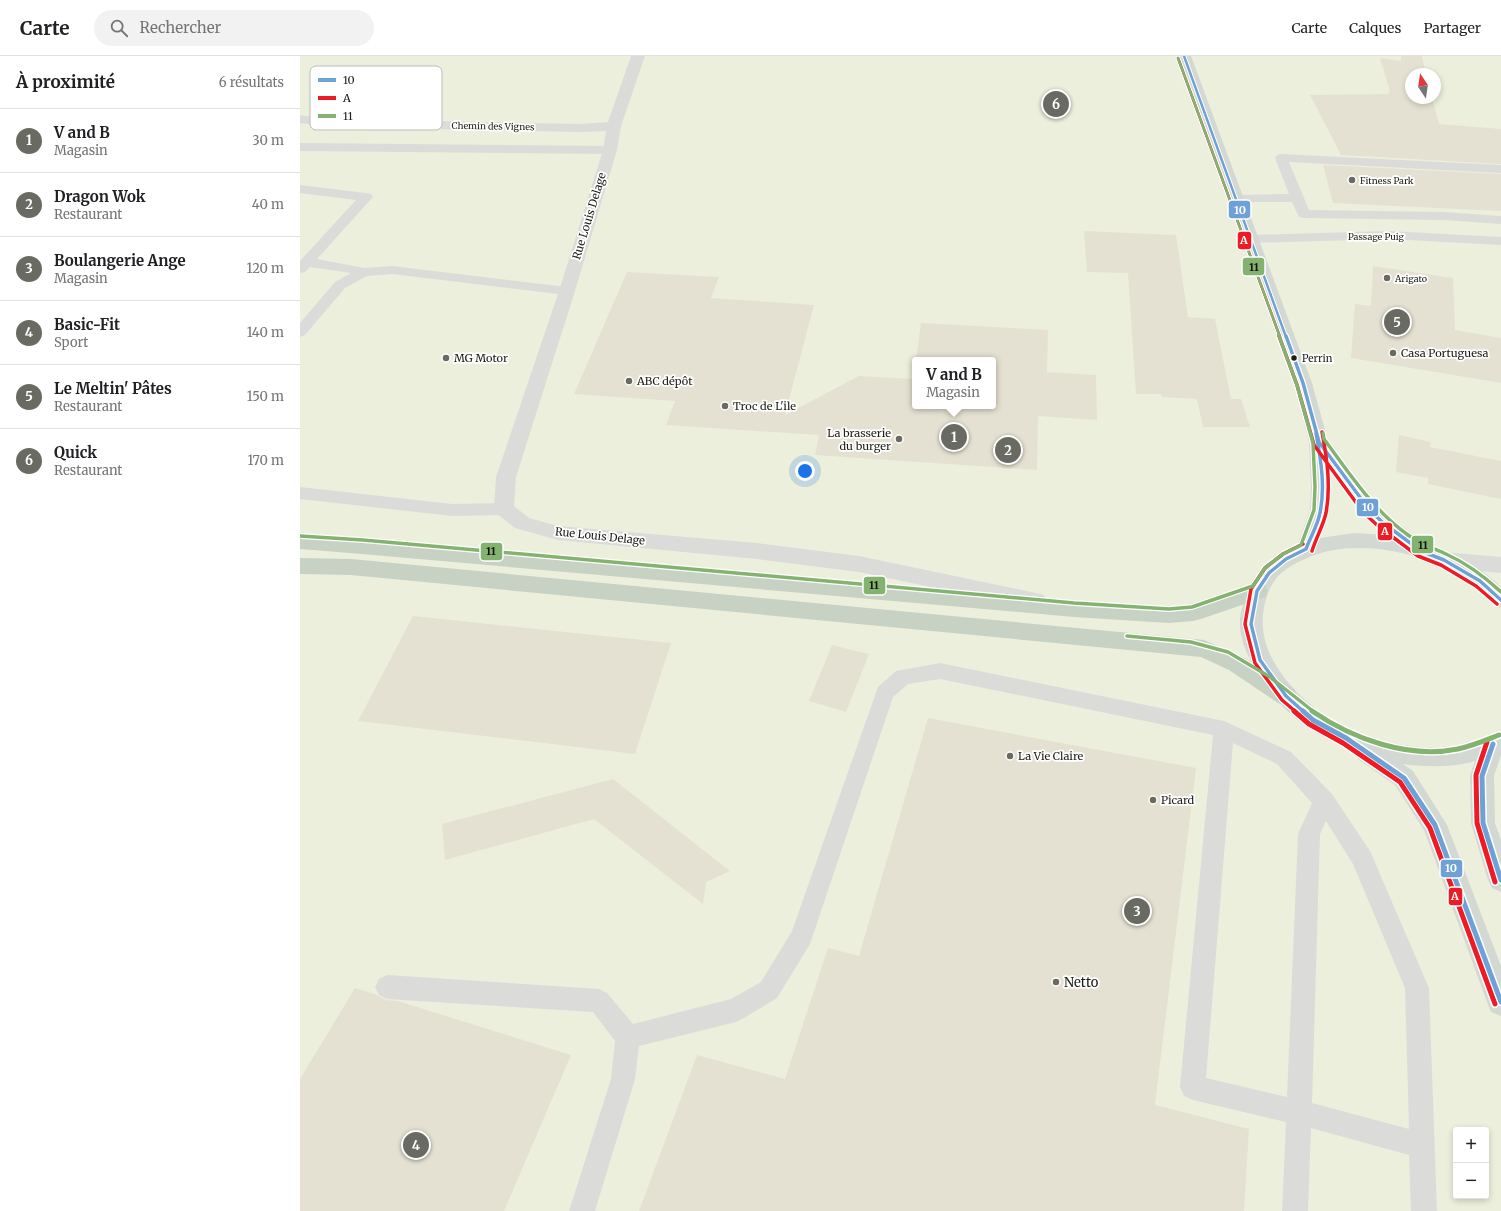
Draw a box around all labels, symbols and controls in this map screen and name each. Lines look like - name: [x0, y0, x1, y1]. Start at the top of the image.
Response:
- search box: [94, 10, 374, 46]
- text: Carte: [20, 16, 70, 40]
- icon: search: [108, 17, 130, 39]
- text: Rechercher: [140, 18, 221, 37]
- text: Carte: [1291, 19, 1327, 37]
- text: Calques: [1349, 19, 1401, 37]
- text: Partager: [1423, 19, 1481, 37]
- legend: [310, 66, 442, 130]
- north arrow: [1405, 68, 1441, 104]
- text: À proximité: [16, 71, 115, 93]
- text: 10: [343, 73, 355, 87]
- text: 6 résultats: [219, 74, 284, 91]
- pin: 6: [1043, 89, 1069, 119]
- text: A: [342, 91, 351, 105]
- text: 11: [343, 109, 353, 123]
- street label: Chemin des Vignes: [452, 120, 535, 132]
- text: V and B: [54, 123, 110, 142]
- text: 1: [26, 132, 32, 149]
- text: 30 m: [252, 132, 284, 149]
- text: Magasin: [54, 142, 108, 159]
- street label: Rue Louis Delage: [569, 171, 609, 261]
- marker: Fitness Park: [1347, 175, 1357, 185]
- place label: Fitness Park: [1360, 175, 1414, 186]
- text: Dragon Wok: [54, 187, 146, 206]
- text: 2: [25, 196, 33, 213]
- text: 40 m: [252, 196, 284, 213]
- line badge: 10: [1228, 200, 1251, 219]
- text: 10: [1234, 203, 1246, 217]
- text: Restaurant: [54, 206, 122, 223]
- line badge: A: [1237, 231, 1252, 250]
- street label: Passage Puig: [1348, 231, 1405, 242]
- text: A: [1239, 233, 1248, 247]
- text: Boulangerie Ange: [54, 251, 186, 270]
- line badge: 11: [1242, 257, 1265, 276]
- text: 3: [25, 260, 33, 277]
- text: 120 m: [246, 260, 284, 277]
- text: 11: [1249, 260, 1259, 274]
- text: Magasin: [54, 270, 108, 287]
- marker: Arigato: [1382, 273, 1392, 283]
- place label: Arigato: [1394, 273, 1427, 284]
- pin: 5: [1384, 307, 1410, 337]
- text: Basic-Fit: [54, 315, 120, 334]
- text: 4: [25, 324, 33, 341]
- text: 140 m: [247, 324, 284, 341]
- text: Sport: [54, 334, 88, 351]
- place label: Casa Portuguesa: [1401, 346, 1489, 360]
- marker: Casa Portuguesa: [1388, 348, 1398, 358]
- place label: MG Motor: [454, 351, 508, 365]
- place label: Perrin: [1302, 352, 1333, 365]
- marker: MG Motor: [441, 353, 451, 363]
- marker: Perrin: [1289, 353, 1299, 363]
- popup: [912, 357, 996, 409]
- text: V and B: [926, 365, 982, 384]
- place label: ABC dépôt: [636, 374, 693, 388]
- marker: ABC dépôt: [624, 376, 634, 386]
- text: Le Meltin' Pâtes: [54, 379, 172, 398]
- text: Magasin: [926, 384, 980, 401]
- text: 5: [25, 388, 33, 405]
- text: 150 m: [247, 388, 284, 405]
- text: Restaurant: [54, 398, 122, 415]
- place label: Troc de L'ile: [733, 399, 796, 413]
- marker: Troc de L'ile: [720, 401, 730, 411]
- pin: 1: [941, 422, 967, 452]
- place label: La brasserie du burger: [827, 426, 891, 453]
- marker: La brasserie du burger: [894, 434, 904, 444]
- pin: 2: [995, 435, 1021, 465]
- text: Quick: [54, 443, 97, 462]
- text: 6: [25, 452, 33, 469]
- text: 170 m: [247, 452, 284, 469]
- your location: [795, 461, 815, 481]
- text: Restaurant: [54, 462, 122, 479]
- line badge: 10: [1356, 498, 1379, 517]
- text: 10: [1362, 500, 1374, 514]
- line badge: A: [1377, 522, 1393, 541]
- street label: Rue Louis Delage: [554, 524, 646, 548]
- text: A: [1380, 524, 1389, 538]
- line badge: 11: [1411, 535, 1434, 554]
- text: 11: [1418, 538, 1428, 552]
- line badge: 11: [480, 542, 503, 561]
- text: 11: [486, 544, 496, 558]
- line badge: 11: [863, 576, 886, 595]
- text: 11: [869, 578, 879, 592]
- place label: La Vie Claire: [1018, 749, 1084, 763]
- marker: La Vie Claire: [1005, 751, 1015, 761]
- place label: Picard: [1161, 793, 1195, 807]
- marker: Picard: [1148, 795, 1158, 805]
- line badge: 10: [1440, 859, 1463, 878]
- text: 10: [1445, 861, 1457, 875]
- line badge: A: [1448, 887, 1463, 906]
- text: A: [1450, 889, 1459, 903]
- pin: 3: [1124, 896, 1150, 926]
- place label: Netto: [1064, 974, 1099, 991]
- marker: Netto: [1051, 977, 1061, 987]
- map controls: [1453, 1127, 1489, 1199]
- button: +: [1453, 1127, 1489, 1163]
- pin: 4: [403, 1130, 429, 1160]
- button: −: [1453, 1163, 1489, 1199]

